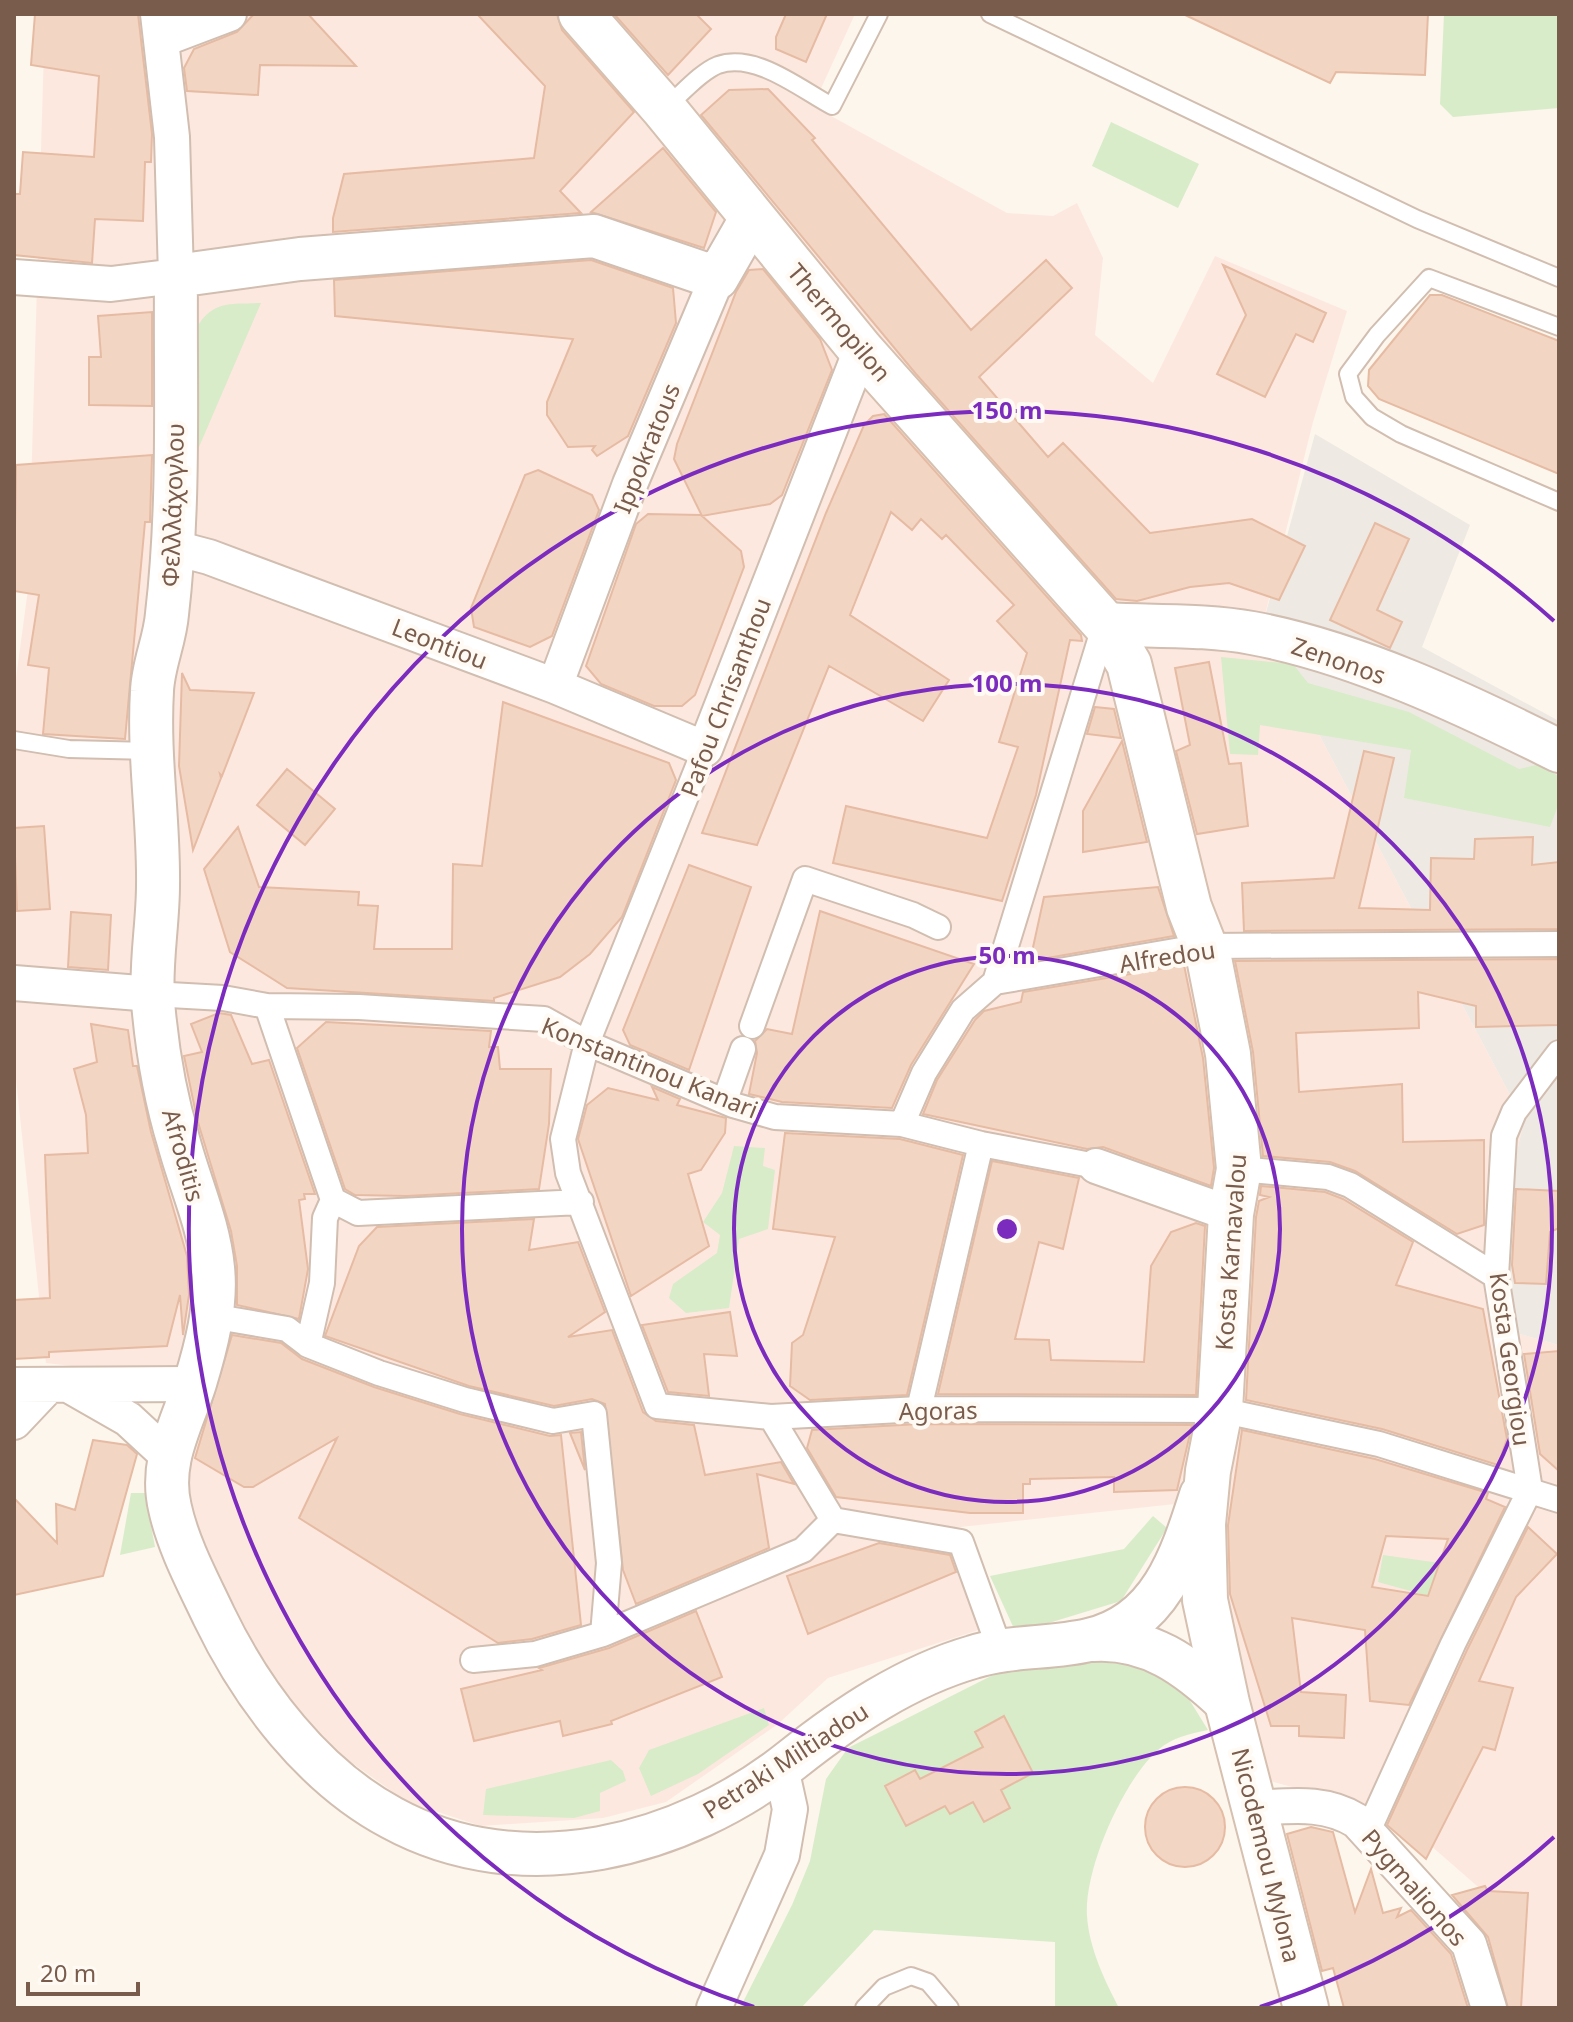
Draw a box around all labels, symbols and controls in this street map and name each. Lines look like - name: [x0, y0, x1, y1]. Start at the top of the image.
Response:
- street label: Thermopilon: [781, 256, 899, 388]
- street label: Ippokratous: [605, 378, 687, 518]
- text: 150 m: [972, 393, 1042, 426]
- street label: Φελλλάχογλου: [153, 422, 191, 588]
- street label: Pafou Chrisanthou: [672, 593, 778, 801]
- street label: Leontiou: [388, 610, 492, 676]
- street label: Zenonos: [1288, 629, 1390, 691]
- text: 100 m: [972, 666, 1042, 699]
- street label: Alfredou: [1117, 932, 1217, 980]
- text: 50 m: [978, 938, 1036, 971]
- street label: Konstantinou Kanari: [537, 1008, 763, 1126]
- street label: Afroditis: [155, 1105, 213, 1205]
- street label: Kosta Karnavalou: [1207, 1153, 1253, 1351]
- centre of rings: [993, 1215, 1021, 1243]
- street label: Kosta Georgiou: [1483, 1270, 1539, 1448]
- street label: Agoras: [898, 1393, 978, 1427]
- street label: Petraki Miltiadou: [696, 1694, 874, 1826]
- street label: Nicodemou Mylona: [1224, 1744, 1310, 1966]
- street label: Pygmalionos: [1355, 1821, 1475, 1953]
- scale bar: [28, 1946, 138, 1996]
- text: 20 m: [40, 1956, 96, 1989]

